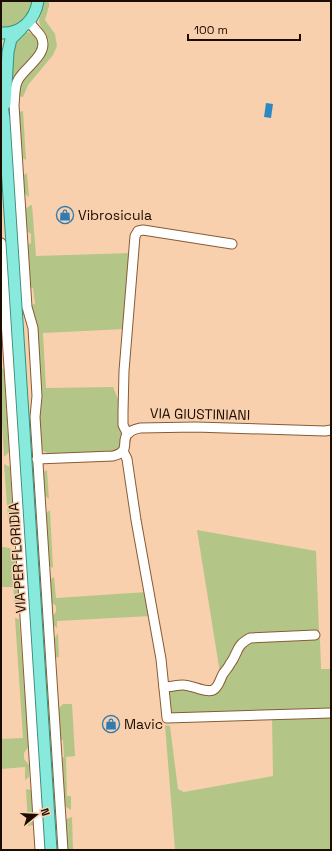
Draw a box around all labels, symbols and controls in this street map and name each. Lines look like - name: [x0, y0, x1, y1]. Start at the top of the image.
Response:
- scale bar: [188, 16, 300, 42]
- text: 100 m: [194, 22, 228, 38]
- shop icon: Vibrosicula: [55, 205, 75, 225]
- place label: Vibrosicula: [78, 206, 152, 224]
- street label: VIA GIUSTINIANI: [150, 404, 250, 424]
- street label: VIA PER FLORIDIA: [4, 502, 30, 614]
- shop icon: Mavic: [101, 714, 121, 734]
- place label: Mavic: [124, 715, 163, 733]
- north arrow: [16, 795, 56, 835]
- text: N: [38, 806, 53, 818]

